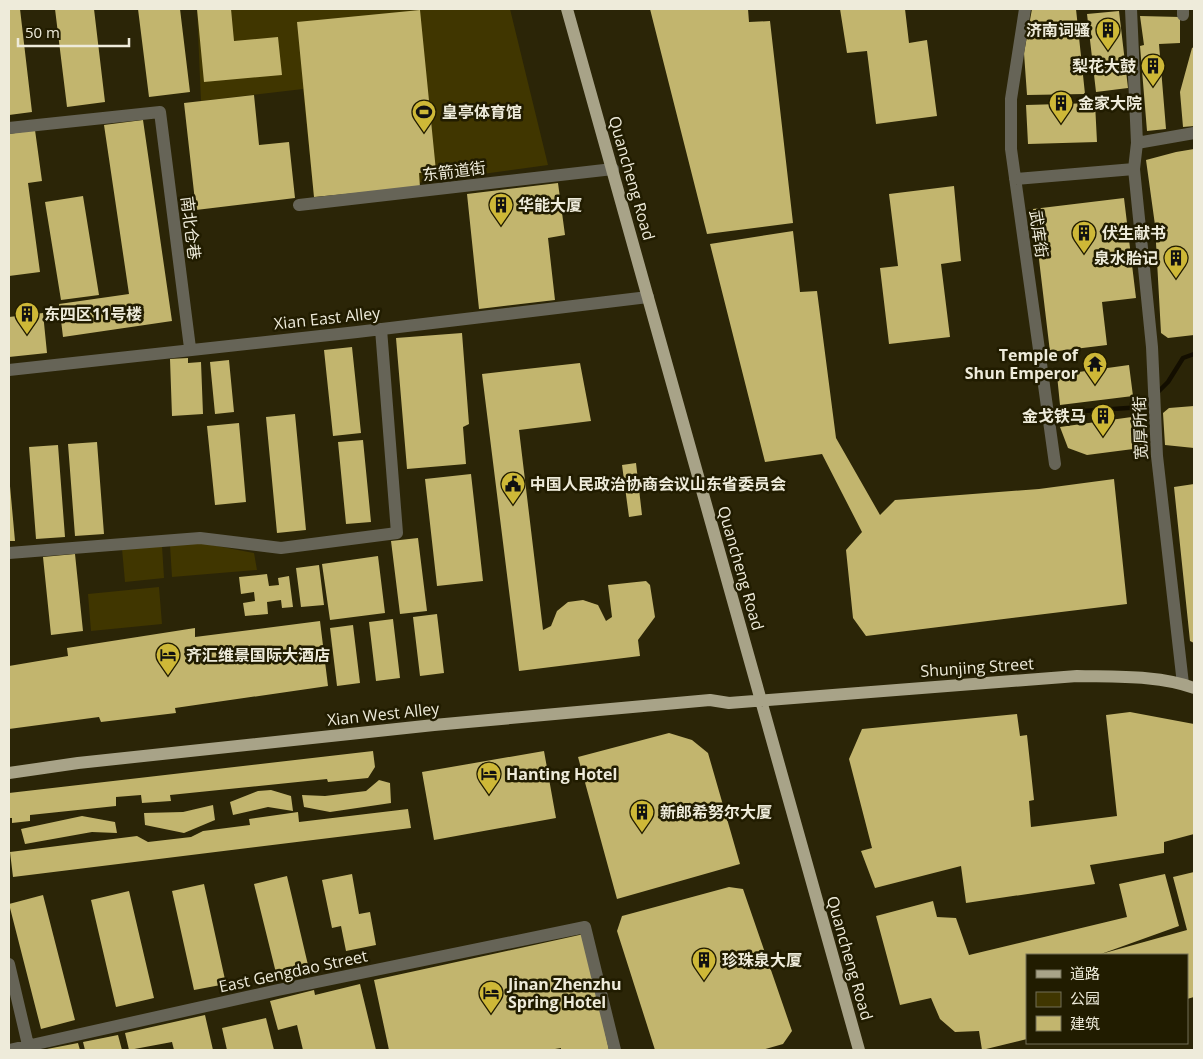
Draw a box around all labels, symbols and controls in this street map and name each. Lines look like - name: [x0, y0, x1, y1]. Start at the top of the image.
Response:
- scale bar: [18, 15, 129, 47]
- building icon: 济南词骚: [1095, 17, 1121, 51]
- place label: 济南词骚: [1026, 19, 1090, 41]
- text: 50 m: [25, 22, 60, 42]
- building icon: 梨花大鼓: [1140, 53, 1166, 87]
- place label: 梨花大鼓: [1072, 55, 1136, 77]
- building icon: 金家大院: [1048, 90, 1074, 124]
- place label: 金家大院: [1078, 92, 1142, 114]
- sports icon: 皇亭体育馆: [411, 99, 437, 133]
- place label: 皇亭体育馆: [442, 101, 522, 123]
- street label: Quancheng Road: [604, 113, 660, 243]
- street label: 东箭道街: [421, 156, 487, 186]
- building icon: 华能大厦: [488, 192, 514, 226]
- place label: 华能大厦: [518, 194, 582, 216]
- street label: 南北仓巷: [176, 195, 206, 261]
- street label: 武库街: [1025, 209, 1053, 259]
- building icon: 伏生献书: [1071, 220, 1097, 254]
- place label: 伏生献书: [1102, 222, 1166, 244]
- building icon: 泉水胎记: [1163, 245, 1189, 279]
- place label: 泉水胎记: [1094, 247, 1158, 269]
- building icon: 东四区11号楼: [14, 301, 40, 335]
- street label: Xian East Alley: [273, 301, 382, 335]
- place label: 东四区11号楼: [44, 303, 142, 325]
- place label: Temple of Shun Emperor: [965, 344, 1079, 384]
- temple icon: Temple of Shun Emperor: [1082, 351, 1108, 385]
- street label: 宽厚所街: [1128, 396, 1152, 460]
- building icon: 金戈铁马: [1090, 403, 1116, 437]
- place label: 金戈铁马: [1022, 405, 1086, 427]
- public building icon: 中国人民政治协商会议山东省委员会: [500, 471, 526, 505]
- place label: 中国人民政治协商会议山东省委员会: [530, 473, 786, 495]
- street label: Quancheng Road: [713, 503, 769, 633]
- hotel icon: 齐汇维景国际大酒店: [155, 642, 181, 676]
- place label: 齐汇维景国际大酒店: [186, 644, 330, 666]
- street label: Shunjing Street: [920, 652, 1035, 682]
- street label: Xian West Alley: [326, 697, 441, 731]
- hotel icon: Hanting Hotel: [476, 761, 502, 795]
- place label: Hanting Hotel: [506, 763, 617, 785]
- building icon: 新郎希努尔大厦: [629, 799, 655, 833]
- place label: 新郎希努尔大厦: [660, 801, 772, 823]
- street label: Quancheng Road: [822, 893, 878, 1023]
- street label: East Gengdao Street: [217, 944, 370, 998]
- building icon: 珍珠泉大厦: [691, 947, 717, 981]
- place label: 珍珠泉大厦: [722, 949, 802, 971]
- legend: [1026, 954, 1188, 1044]
- text: 道路: [1070, 963, 1100, 983]
- place label: Jinan Zhenzhu Spring Hotel: [506, 973, 622, 1013]
- hotel icon: Jinan Zhenzhu Spring Hotel: [478, 980, 504, 1014]
- text: 公园: [1070, 988, 1100, 1008]
- text: 建筑: [1070, 1013, 1100, 1033]

